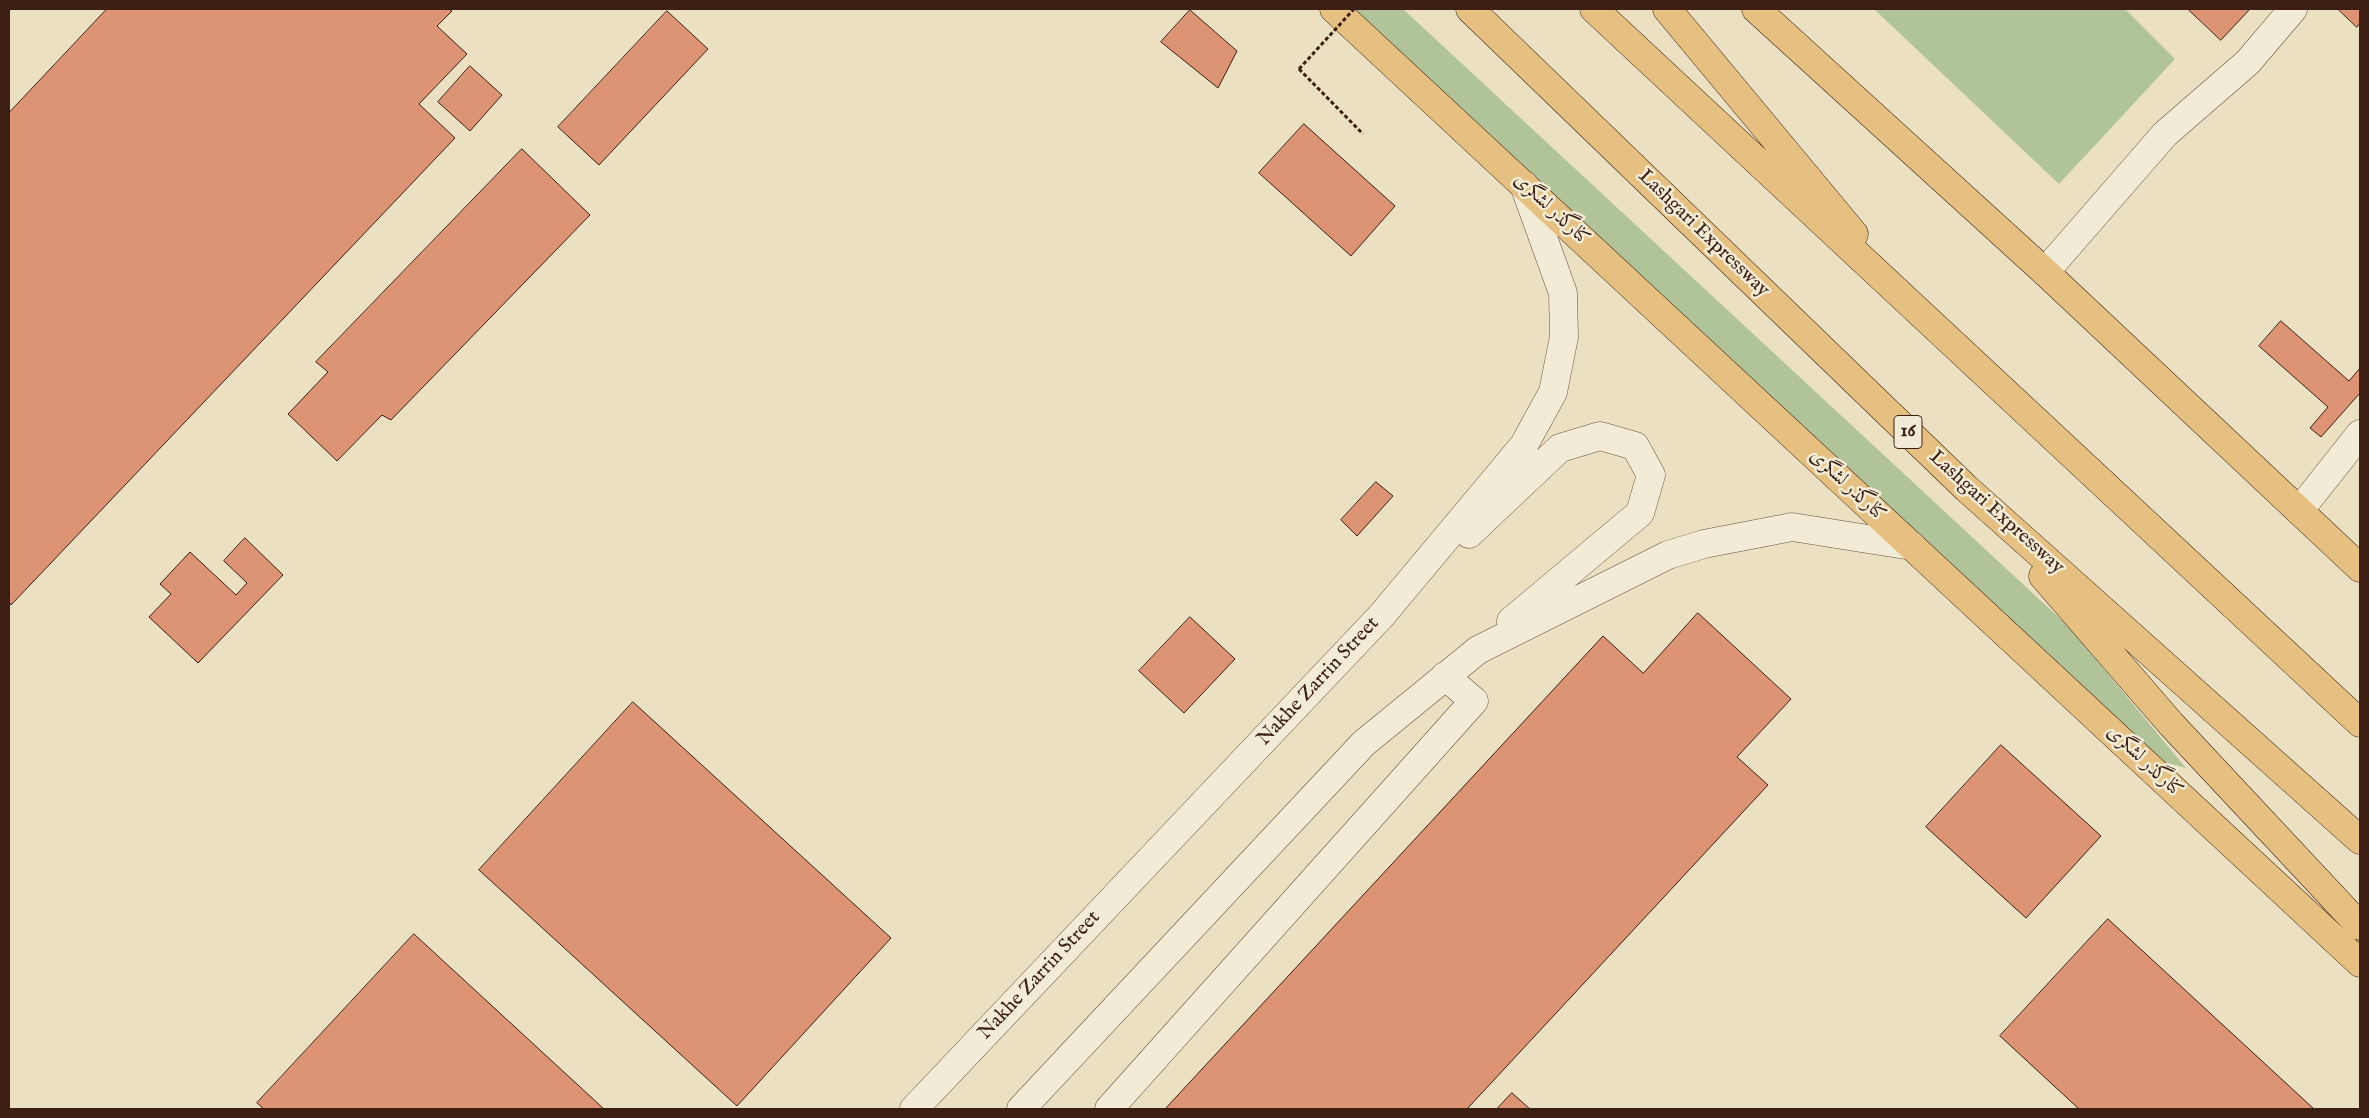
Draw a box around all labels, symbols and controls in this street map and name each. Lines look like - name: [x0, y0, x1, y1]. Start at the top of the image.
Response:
- street label: Lashgari Expressway: [1632, 165, 1774, 303]
- street label: کنارگذر لشگری: [1508, 169, 1594, 251]
- road number: 16: [1894, 416, 1922, 448]
- street label: کنارگذر لشگری: [1804, 445, 1890, 527]
- street label: Lashgari Expressway: [1924, 446, 2068, 580]
- street label: Nakhe Zarrin Street: [1253, 613, 1385, 751]
- street label: کنارگذر لشگری: [2101, 721, 2187, 803]
- street label: Nakhe Zarrin Street: [974, 907, 1106, 1045]

